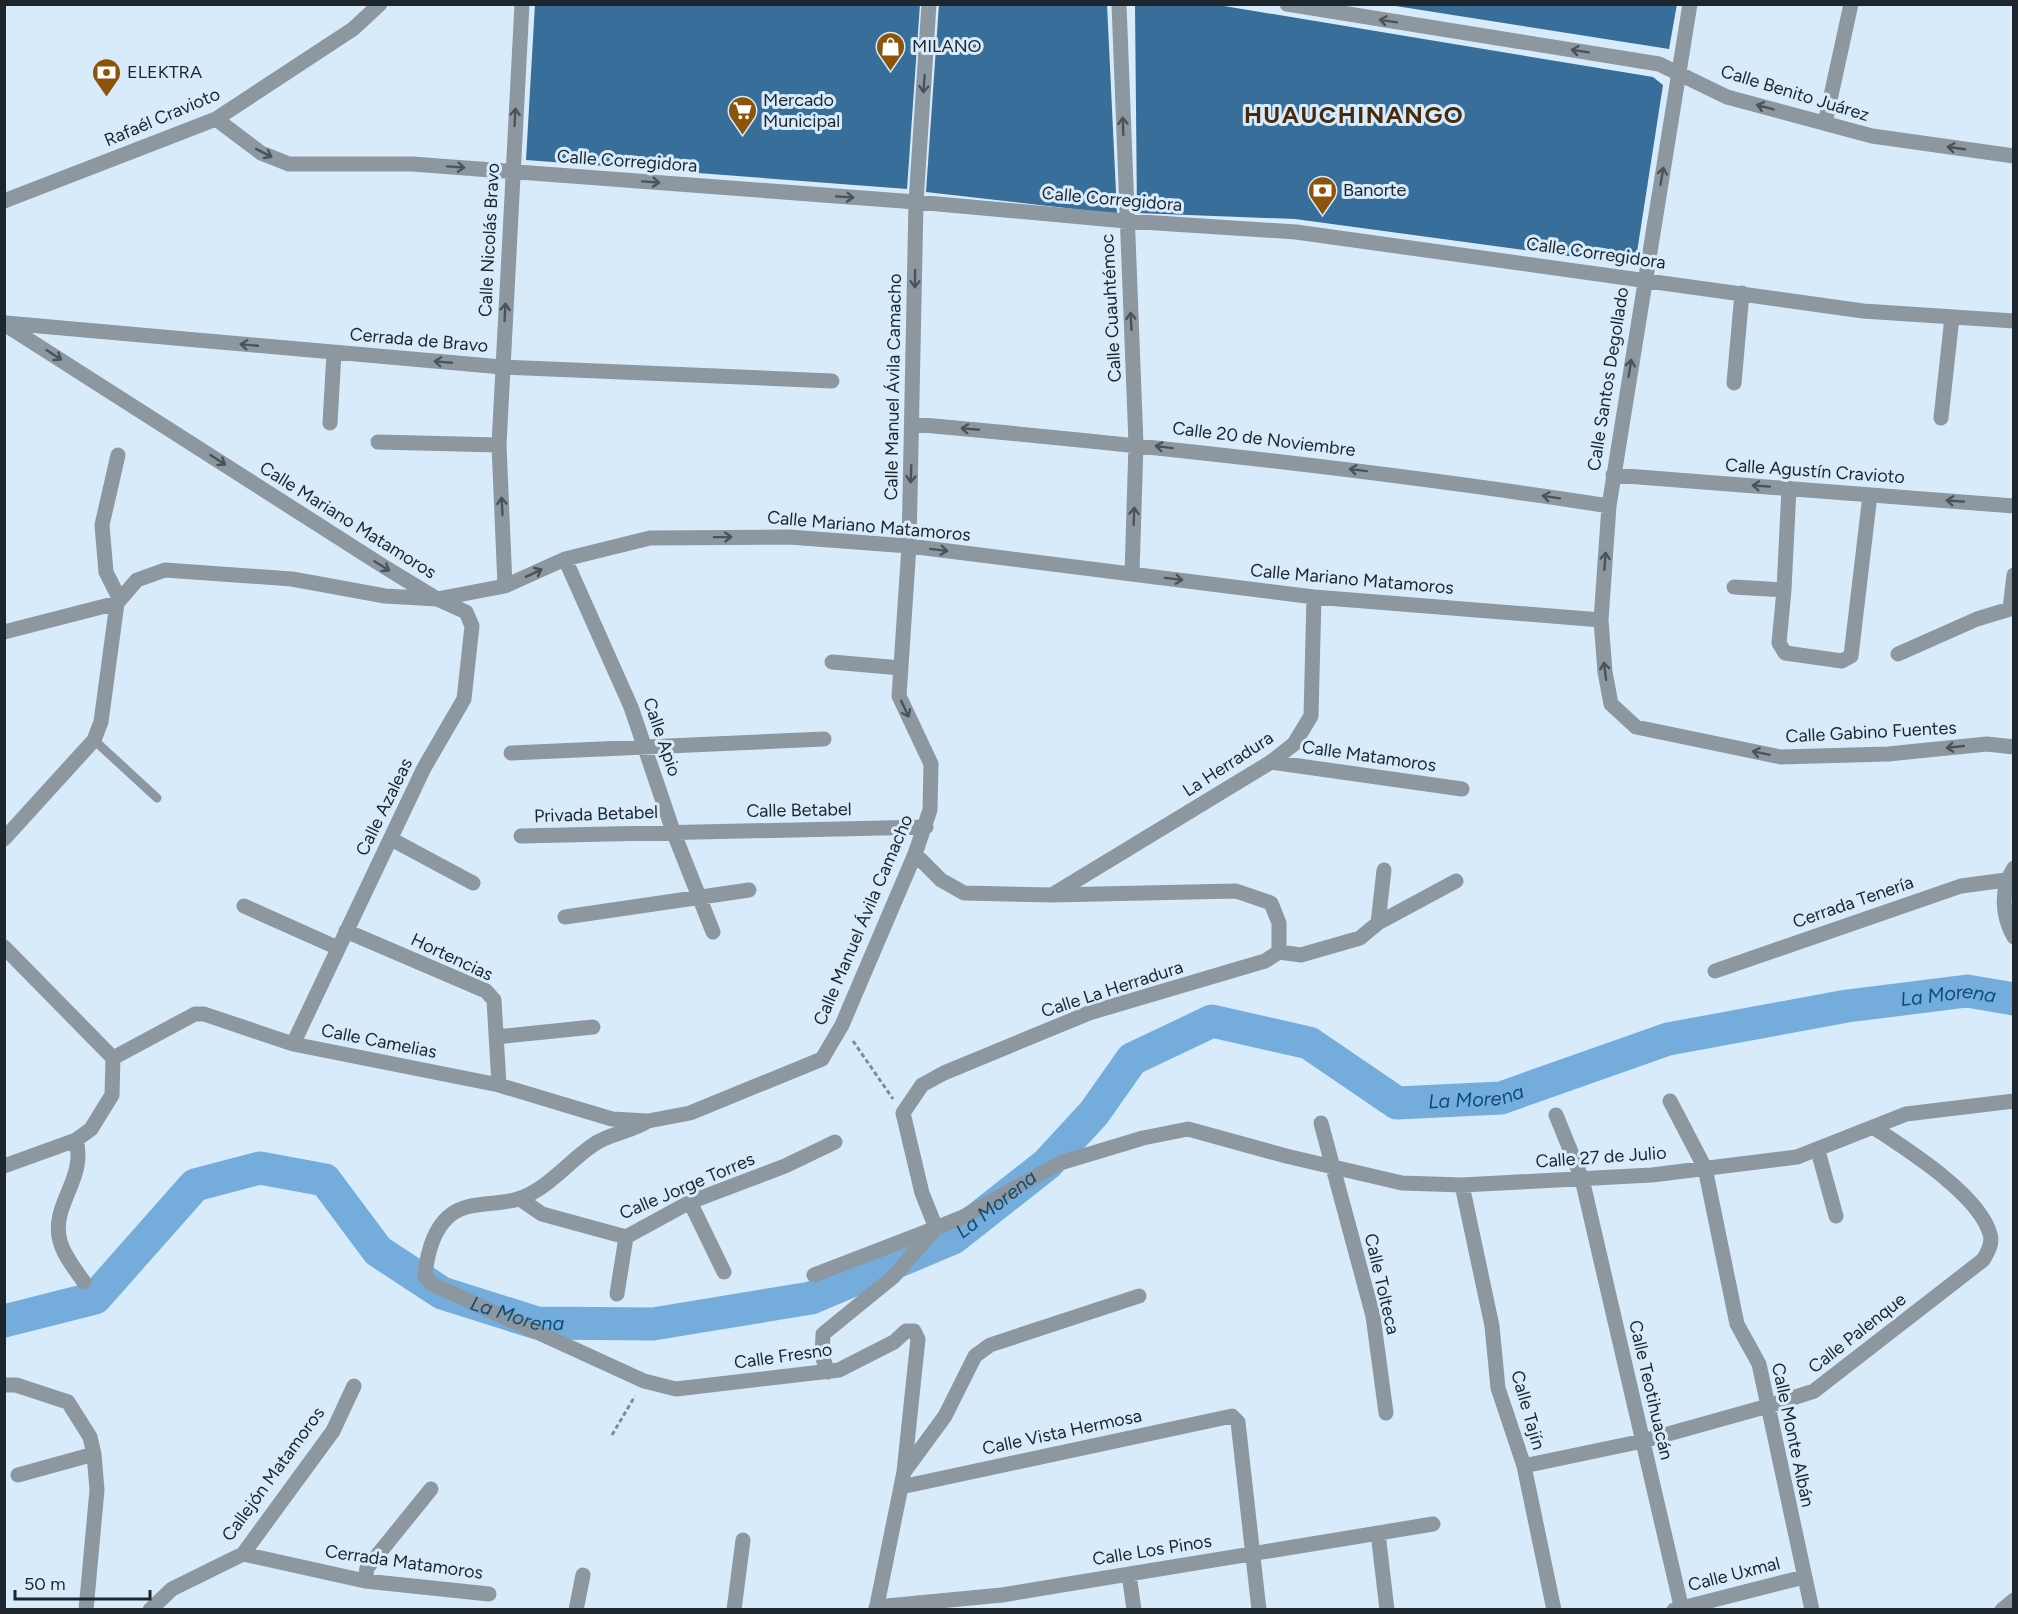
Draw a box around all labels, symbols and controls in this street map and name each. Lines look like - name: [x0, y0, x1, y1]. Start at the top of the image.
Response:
- one-way arrow: [1378, 15, 1398, 26]
- shop icon: MILANO: [875, 30, 907, 72]
- place label: MILANO: [912, 35, 982, 57]
- one-way arrow: [1571, 46, 1591, 57]
- bank icon: ELEKTRA: [90, 56, 122, 98]
- street label: Calle Benito Juárez: [1718, 60, 1872, 126]
- place label: ELEKTRA: [127, 61, 202, 83]
- one-way arrow: [918, 73, 929, 93]
- street label: Rafaél Cravioto: [101, 83, 223, 151]
- place label: Mercado Municipal: [763, 89, 840, 132]
- supermarket icon: Mercado Municipal: [726, 94, 758, 136]
- district label: HUAUCHINANGO: [1244, 100, 1464, 129]
- one-way arrow: [1756, 101, 1775, 112]
- one-way arrow: [510, 107, 521, 127]
- one-way arrow: [1117, 116, 1129, 136]
- one-way arrow: [1946, 143, 1966, 154]
- street label: Calle Corregidora: [556, 145, 698, 177]
- one-way arrow: [254, 148, 272, 159]
- one-way arrow: [446, 162, 466, 173]
- street label: Calle Nicolás Bravo: [474, 162, 504, 318]
- one-way arrow: [1656, 166, 1667, 186]
- bank icon: Banorte: [1306, 174, 1338, 216]
- one-way arrow: [640, 177, 660, 188]
- place label: Banorte: [1343, 179, 1407, 201]
- street label: Calle Corregidora: [1041, 182, 1183, 216]
- one-way arrow: [835, 191, 855, 202]
- street label: Calle Corregidora: [1525, 232, 1667, 274]
- street label: Calle Cuauhtémoc: [1096, 233, 1126, 383]
- one-way arrow: [909, 268, 921, 288]
- street label: Calle Manuel Ávila Camacho: [880, 273, 906, 501]
- street label: Calle Santos Degollado: [1583, 285, 1633, 473]
- one-way arrow: [499, 302, 510, 322]
- one-way arrow: [1125, 311, 1136, 331]
- street label: Cerrada de Bravo: [349, 323, 489, 357]
- one-way arrow: [239, 339, 259, 350]
- one-way arrow: [45, 350, 62, 362]
- one-way arrow: [434, 356, 454, 367]
- one-way arrow: [1625, 359, 1636, 378]
- street label: Calle 20 de Noviembre: [1171, 417, 1357, 461]
- one-way arrow: [961, 423, 981, 434]
- one-way arrow: [1155, 442, 1175, 453]
- street label: Calle Agustín Cravioto: [1724, 454, 1906, 488]
- one-way arrow: [209, 455, 226, 467]
- street label: Calle Mariano Matamoros: [256, 457, 440, 583]
- one-way arrow: [905, 463, 917, 483]
- one-way arrow: [1348, 465, 1368, 476]
- one-way arrow: [1751, 480, 1771, 491]
- one-way arrow: [1542, 491, 1561, 502]
- one-way arrow: [1946, 495, 1966, 506]
- one-way arrow: [496, 497, 507, 517]
- street label: Calle Mariano Matamoros: [766, 506, 972, 546]
- one-way arrow: [1128, 506, 1139, 526]
- one-way arrow: [713, 531, 733, 543]
- one-way arrow: [928, 545, 948, 556]
- one-way arrow: [1600, 552, 1611, 572]
- street label: Calle Mariano Matamoros: [1249, 559, 1455, 599]
- one-way arrow: [373, 560, 390, 572]
- one-way arrow: [524, 566, 542, 578]
- one-way arrow: [1163, 574, 1183, 585]
- one-way arrow: [1600, 662, 1611, 682]
- street label: Calle Apio: [638, 695, 686, 779]
- one-way arrow: [899, 699, 911, 717]
- street label: Calle Gabino Fuentes: [1785, 717, 1957, 747]
- street label: La Herradura: [1179, 727, 1277, 801]
- street label: Calle Matamoros: [1300, 736, 1438, 776]
- one-way arrow: [1946, 742, 1966, 753]
- one-way arrow: [1752, 746, 1771, 758]
- street label: Calle Azaleas: [351, 755, 417, 859]
- street label: Calle Betabel: [746, 798, 852, 822]
- street label: Privada Betabel: [534, 801, 658, 827]
- street label: Calle Manuel Ávila Camacho: [809, 811, 917, 1029]
- street label: Cerrada Tenería: [1790, 871, 1916, 933]
- street label: Hortencias: [407, 928, 497, 986]
- street label: Calle La Herradura: [1038, 956, 1186, 1022]
- water label: La Morena: [1899, 978, 1998, 1011]
- street label: Calle Camelias: [319, 1019, 439, 1063]
- water label: La Morena: [1428, 1079, 1527, 1113]
- street label: Calle 27 de Julio: [1535, 1141, 1667, 1173]
- street label: Calle Jorge Torres: [616, 1148, 758, 1224]
- water label: La Morena: [951, 1165, 1042, 1243]
- street label: Calle Tolteca: [1360, 1231, 1404, 1337]
- street label: Calle Palenque: [1804, 1288, 1910, 1378]
- water label: La Morena: [468, 1291, 565, 1336]
- street label: Calle Teotihuacán: [1624, 1318, 1678, 1462]
- street label: Calle Fresno: [733, 1338, 833, 1374]
- street label: Calle Monte Albán: [1767, 1361, 1819, 1509]
- street label: Calle Tajín: [1506, 1368, 1550, 1452]
- street label: Callejón Matamoros: [217, 1403, 329, 1545]
- street label: Calle Vista Hermosa: [980, 1404, 1144, 1460]
- street label: Calle Los Pinos: [1091, 1530, 1213, 1570]
- street label: Cerrada Matamoros: [324, 1540, 484, 1584]
- street label: Calle Uxmal: [1686, 1552, 1782, 1596]
- scale bar: [15, 1563, 150, 1601]
- text: 50 m: [24, 1573, 66, 1595]

